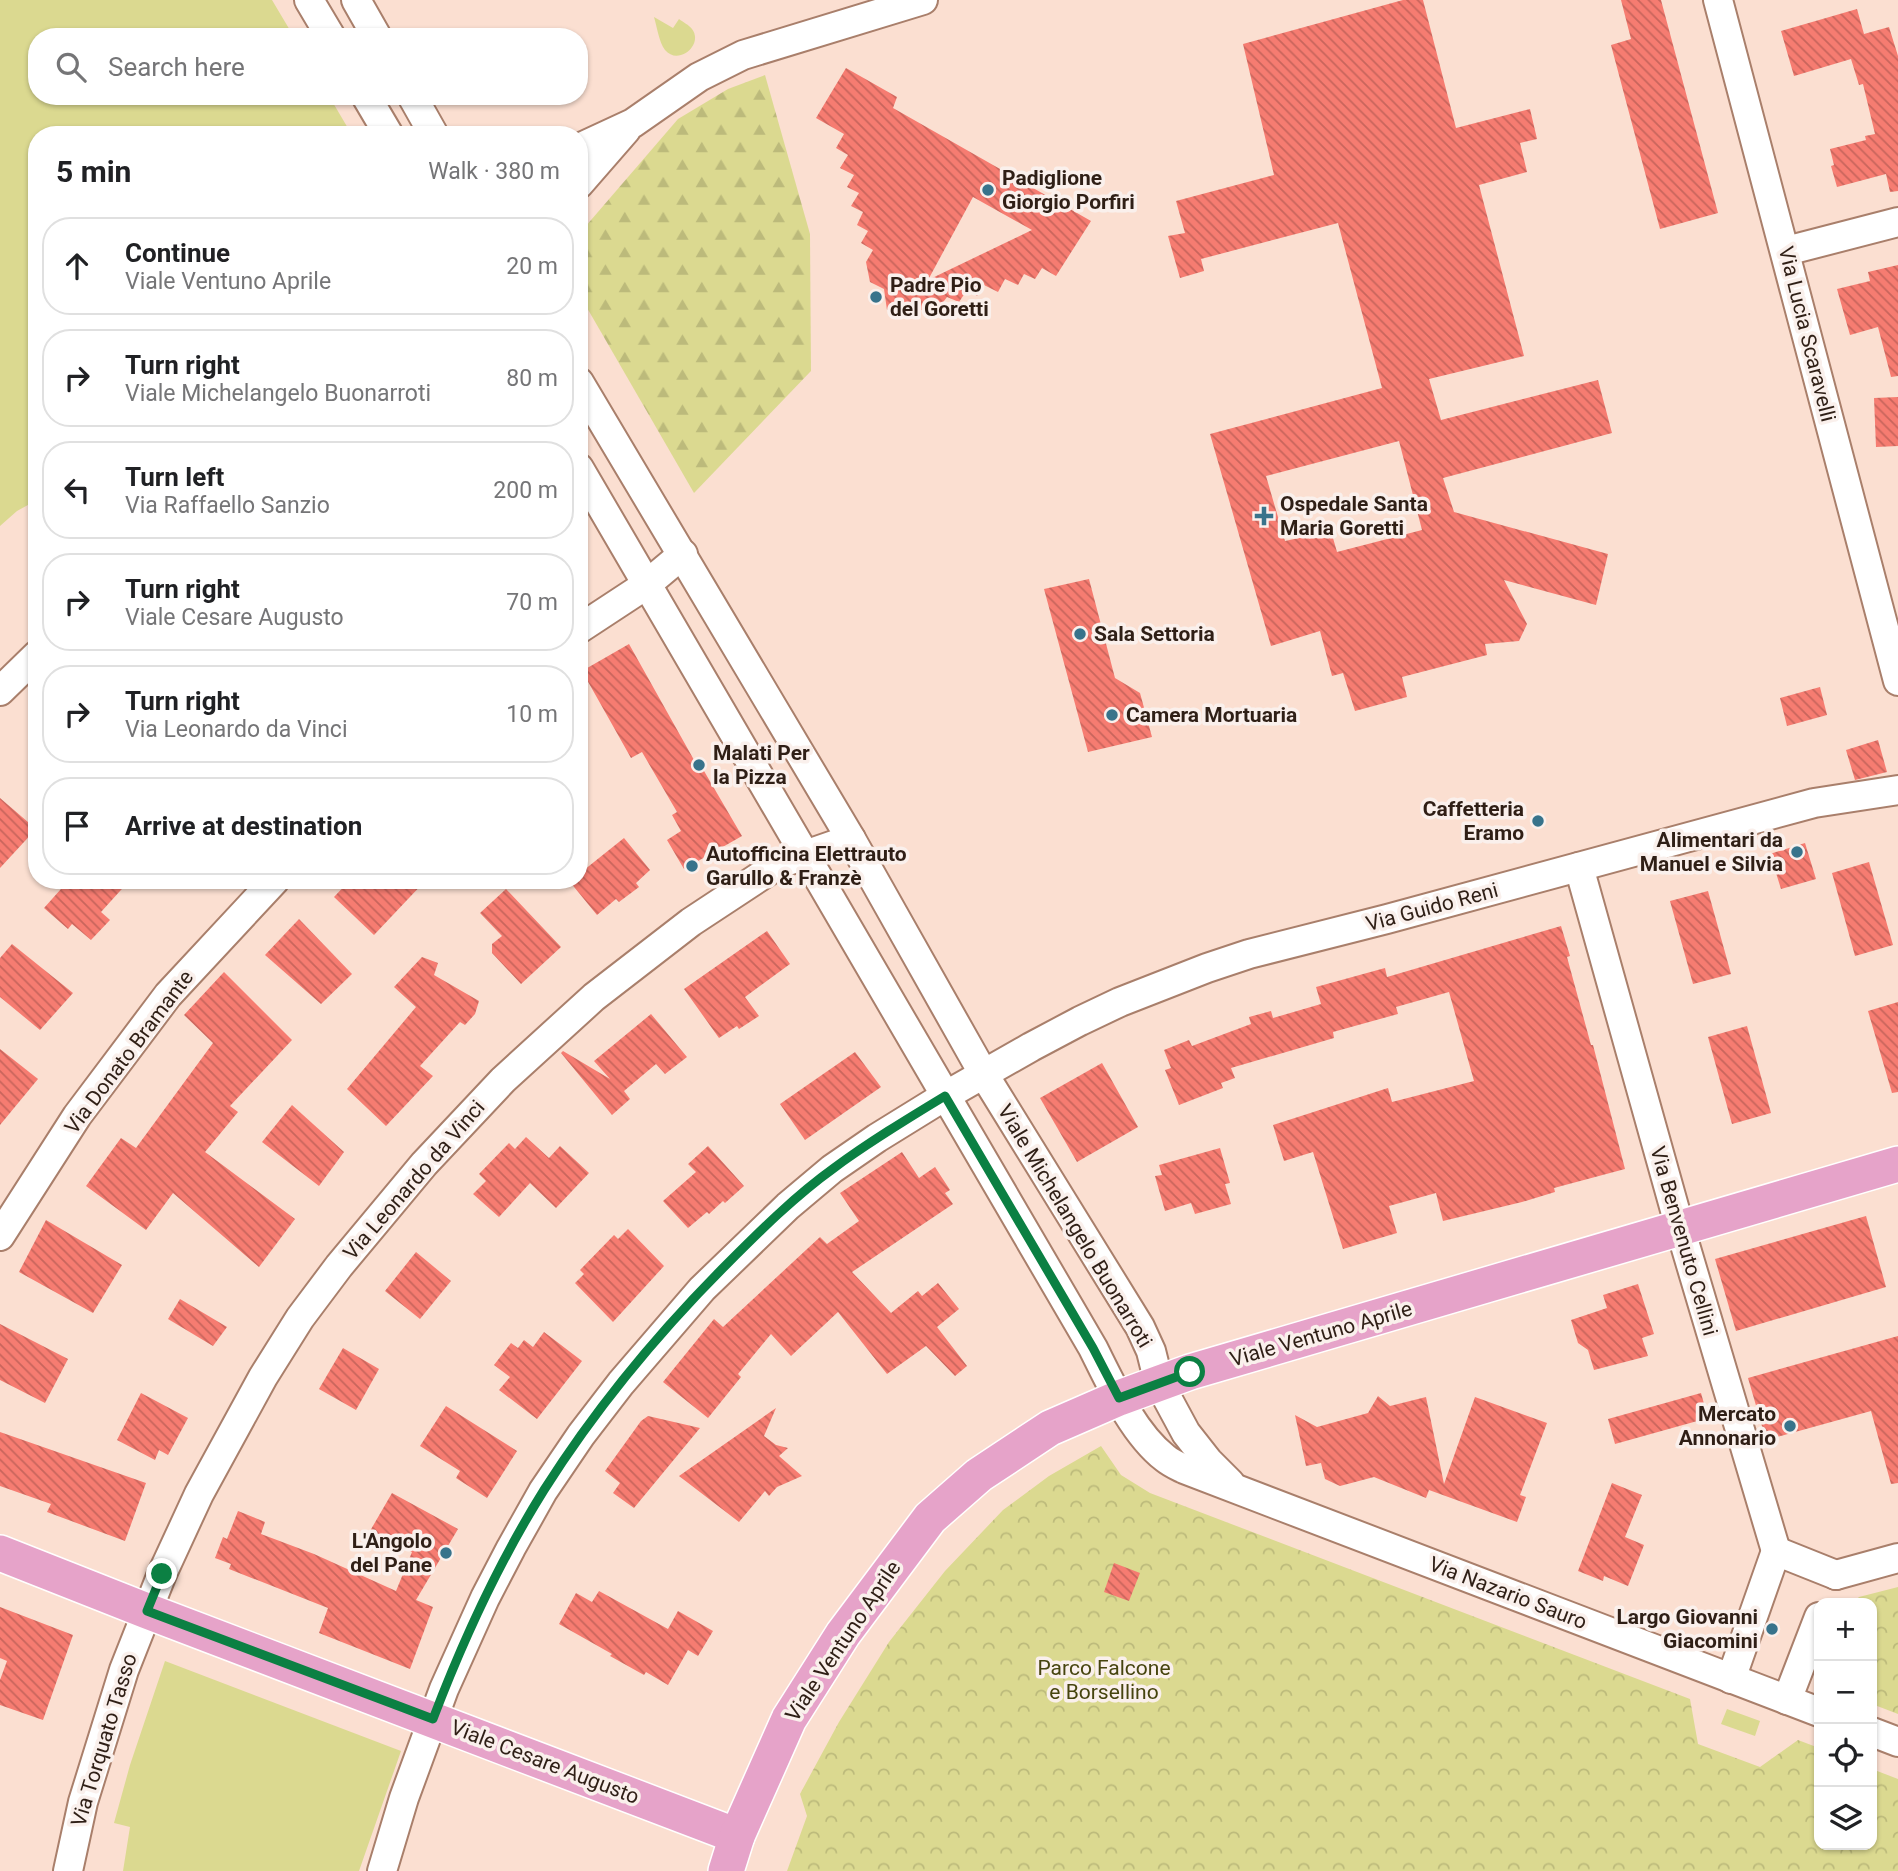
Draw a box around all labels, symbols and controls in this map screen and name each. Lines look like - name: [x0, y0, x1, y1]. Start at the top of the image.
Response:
- search box: [28, 28, 588, 105]
- icon: search: [52, 48, 90, 86]
- text: Search here: [108, 52, 245, 82]
- text: 5 min: [56, 154, 131, 189]
- text: Walk · 380 m: [428, 158, 560, 185]
- place label: Padiglione Giorgio Porfiri: [1002, 166, 1135, 214]
- marker: Padiglione Giorgio Porfiri: [980, 182, 996, 198]
- text: Continue: [125, 238, 230, 268]
- street label: Via Lucia Scaravelli: [1774, 244, 1840, 424]
- icon: ahead: [58, 247, 96, 285]
- text: 20 m: [506, 253, 558, 280]
- text: Viale Ventuno Aprile: [125, 268, 331, 295]
- place label: Padre Pio del Goretti: [890, 273, 989, 321]
- marker: Padre Pio del Goretti: [868, 289, 884, 305]
- text: Turn right: [125, 350, 240, 380]
- icon: right: [58, 359, 96, 397]
- text: 80 m: [506, 365, 558, 392]
- text: Viale Michelangelo Buonarroti: [125, 380, 431, 407]
- text: Turn left: [125, 462, 224, 492]
- icon: left: [58, 471, 96, 509]
- text: 200 m: [493, 477, 558, 504]
- text: Via Raffaello Sanzio: [125, 492, 330, 519]
- place label: Ospedale Santa Maria Goretti: [1280, 492, 1428, 540]
- marker: Ospedale Santa Maria Goretti: [1254, 506, 1274, 526]
- text: Turn right: [125, 574, 240, 604]
- icon: right: [58, 583, 96, 621]
- text: 70 m: [506, 589, 558, 616]
- text: Viale Cesare Augusto: [125, 604, 344, 631]
- place label: Sala Settoria: [1094, 622, 1215, 646]
- marker: Sala Settoria: [1072, 626, 1088, 642]
- text: Turn right: [125, 686, 240, 716]
- icon: right: [58, 695, 96, 733]
- text: 10 m: [506, 701, 558, 728]
- place label: Camera Mortuaria: [1126, 703, 1297, 727]
- marker: Camera Mortuaria: [1104, 707, 1120, 723]
- text: Via Leonardo da Vinci: [125, 716, 348, 743]
- place label: Malati Per la Pizza: [713, 741, 810, 789]
- marker: Malati Per la Pizza: [691, 757, 707, 773]
- place label: Caffetteria Eramo: [1423, 797, 1524, 845]
- icon: arrive: [58, 807, 96, 845]
- text: Arrive at destination: [125, 811, 362, 841]
- marker: Caffetteria Eramo: [1530, 813, 1546, 829]
- place label: Alimentari da Manuel e Silvia: [1640, 828, 1783, 876]
- place label: Autofficina Elettrauto Garullo & Franzè: [706, 842, 907, 890]
- marker: Alimentari da Manuel e Silvia: [1789, 844, 1805, 860]
- marker: Autofficina Elettrauto Garullo & Franzè: [684, 858, 700, 874]
- street label: Via Guido Reni: [1363, 878, 1501, 936]
- street label: Via Donato Bramante: [60, 966, 198, 1138]
- street label: Via Leonardo da Vinci: [338, 1095, 490, 1265]
- street label: Viale Michelangelo Buonarroti: [993, 1100, 1157, 1352]
- street label: Via Benvenuto Cellini: [1645, 1144, 1723, 1338]
- street label: Viale Ventuno Aprile: [1227, 1297, 1415, 1371]
- route start: [1174, 1356, 1205, 1387]
- place label: Mercato Annonario: [1679, 1402, 1776, 1450]
- marker: Mercato Annonario: [1782, 1418, 1798, 1434]
- place label: L'Angolo del Pane: [350, 1529, 432, 1577]
- marker: L'Angolo del Pane: [438, 1545, 454, 1561]
- street label: Via Nazario Sauro: [1426, 1552, 1590, 1634]
- street label: Viale Ventuno Aprile: [780, 1556, 906, 1726]
- route end: [146, 1558, 177, 1589]
- map controls: [1814, 1598, 1877, 1850]
- button: +: [1814, 1598, 1877, 1661]
- place label: Largo Giovanni Giacomini: [1616, 1605, 1758, 1653]
- marker: Largo Giovanni Giacomini: [1764, 1621, 1780, 1637]
- street label: Via Torquato Tasso: [66, 1650, 142, 1830]
- park label: Parco Falcone e Borsellino: [1037, 1656, 1171, 1704]
- button: −: [1814, 1661, 1877, 1724]
- street label: Viale Cesare Augusto: [447, 1715, 643, 1809]
- button: locate: [1814, 1724, 1877, 1787]
- button: layers: [1814, 1787, 1877, 1850]

